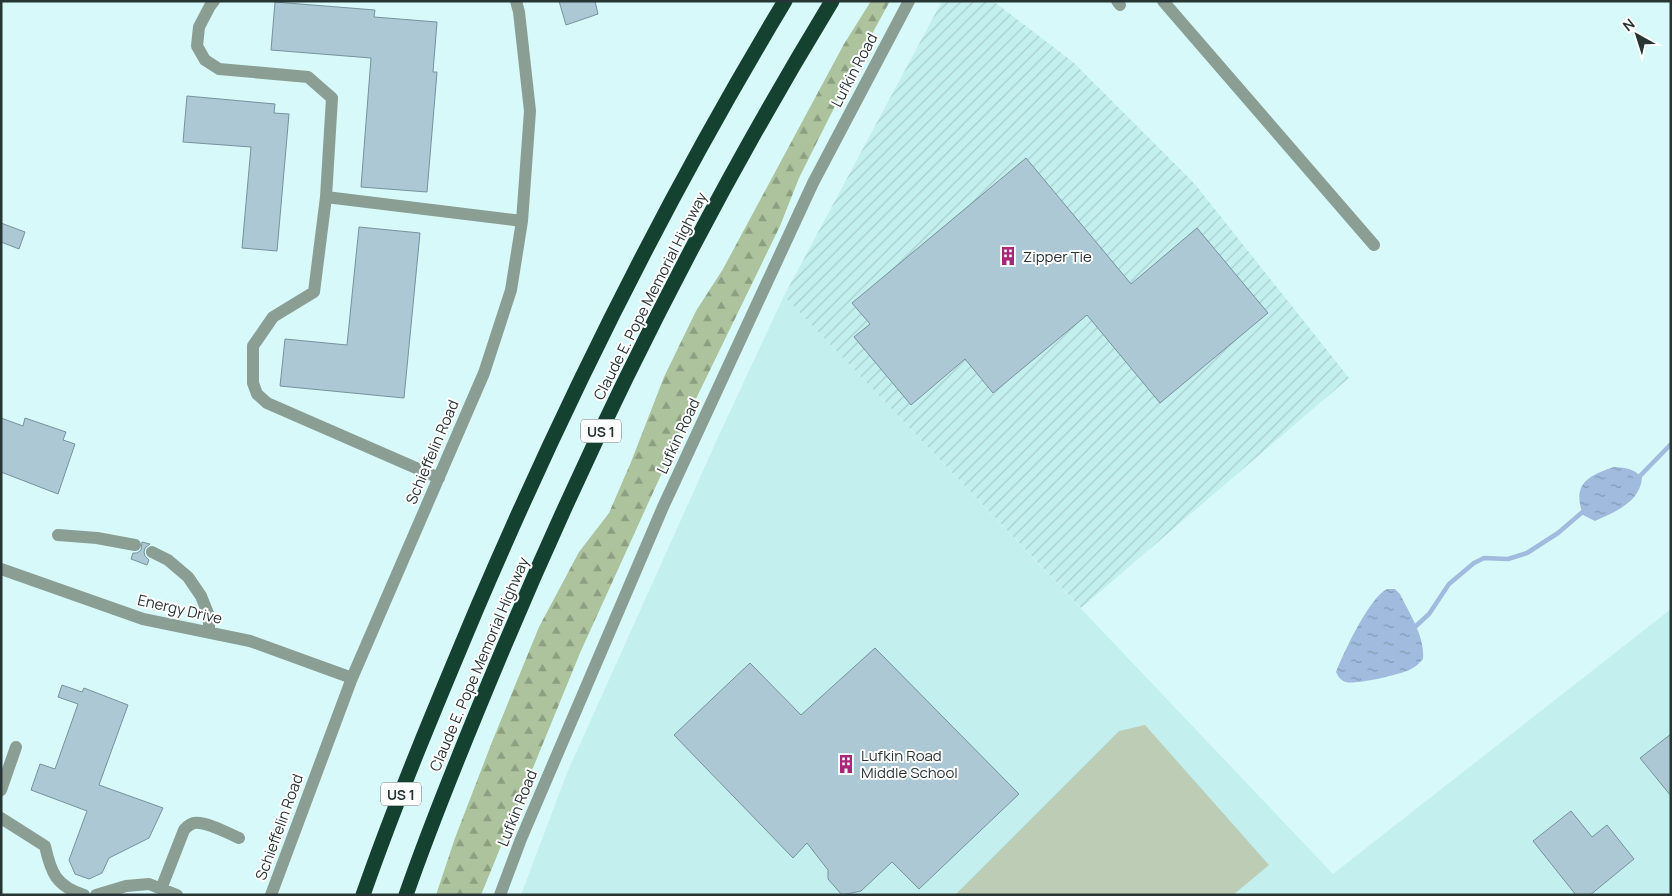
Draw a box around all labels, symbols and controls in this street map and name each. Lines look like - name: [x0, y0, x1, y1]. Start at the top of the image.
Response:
- north arrow: [1612, 10, 1662, 60]
- text: N: [1619, 14, 1638, 35]
- street label: Lufkin Road: [826, 29, 882, 111]
- street label: Claude E. Pope Memorial Highway: [588, 188, 712, 404]
- building icon: Zipper Tie: [997, 245, 1019, 267]
- place label: Zipper Tie: [1023, 246, 1092, 267]
- street label: Lufkin Road: [651, 395, 705, 477]
- street label: Schieffelin Road: [401, 397, 463, 507]
- road number: US 1: [581, 420, 621, 442]
- street label: Claude E. Pope Memorial Highway: [424, 554, 534, 774]
- street label: Energy Drive: [136, 589, 225, 629]
- place label: Lufkin Road Middle School: [861, 745, 958, 783]
- building icon: Lufkin Road Middle School: [835, 753, 857, 775]
- street label: Lufkin Road: [492, 767, 542, 849]
- street label: Schieffelin Road: [250, 771, 308, 883]
- road number: US 1: [381, 782, 421, 806]

